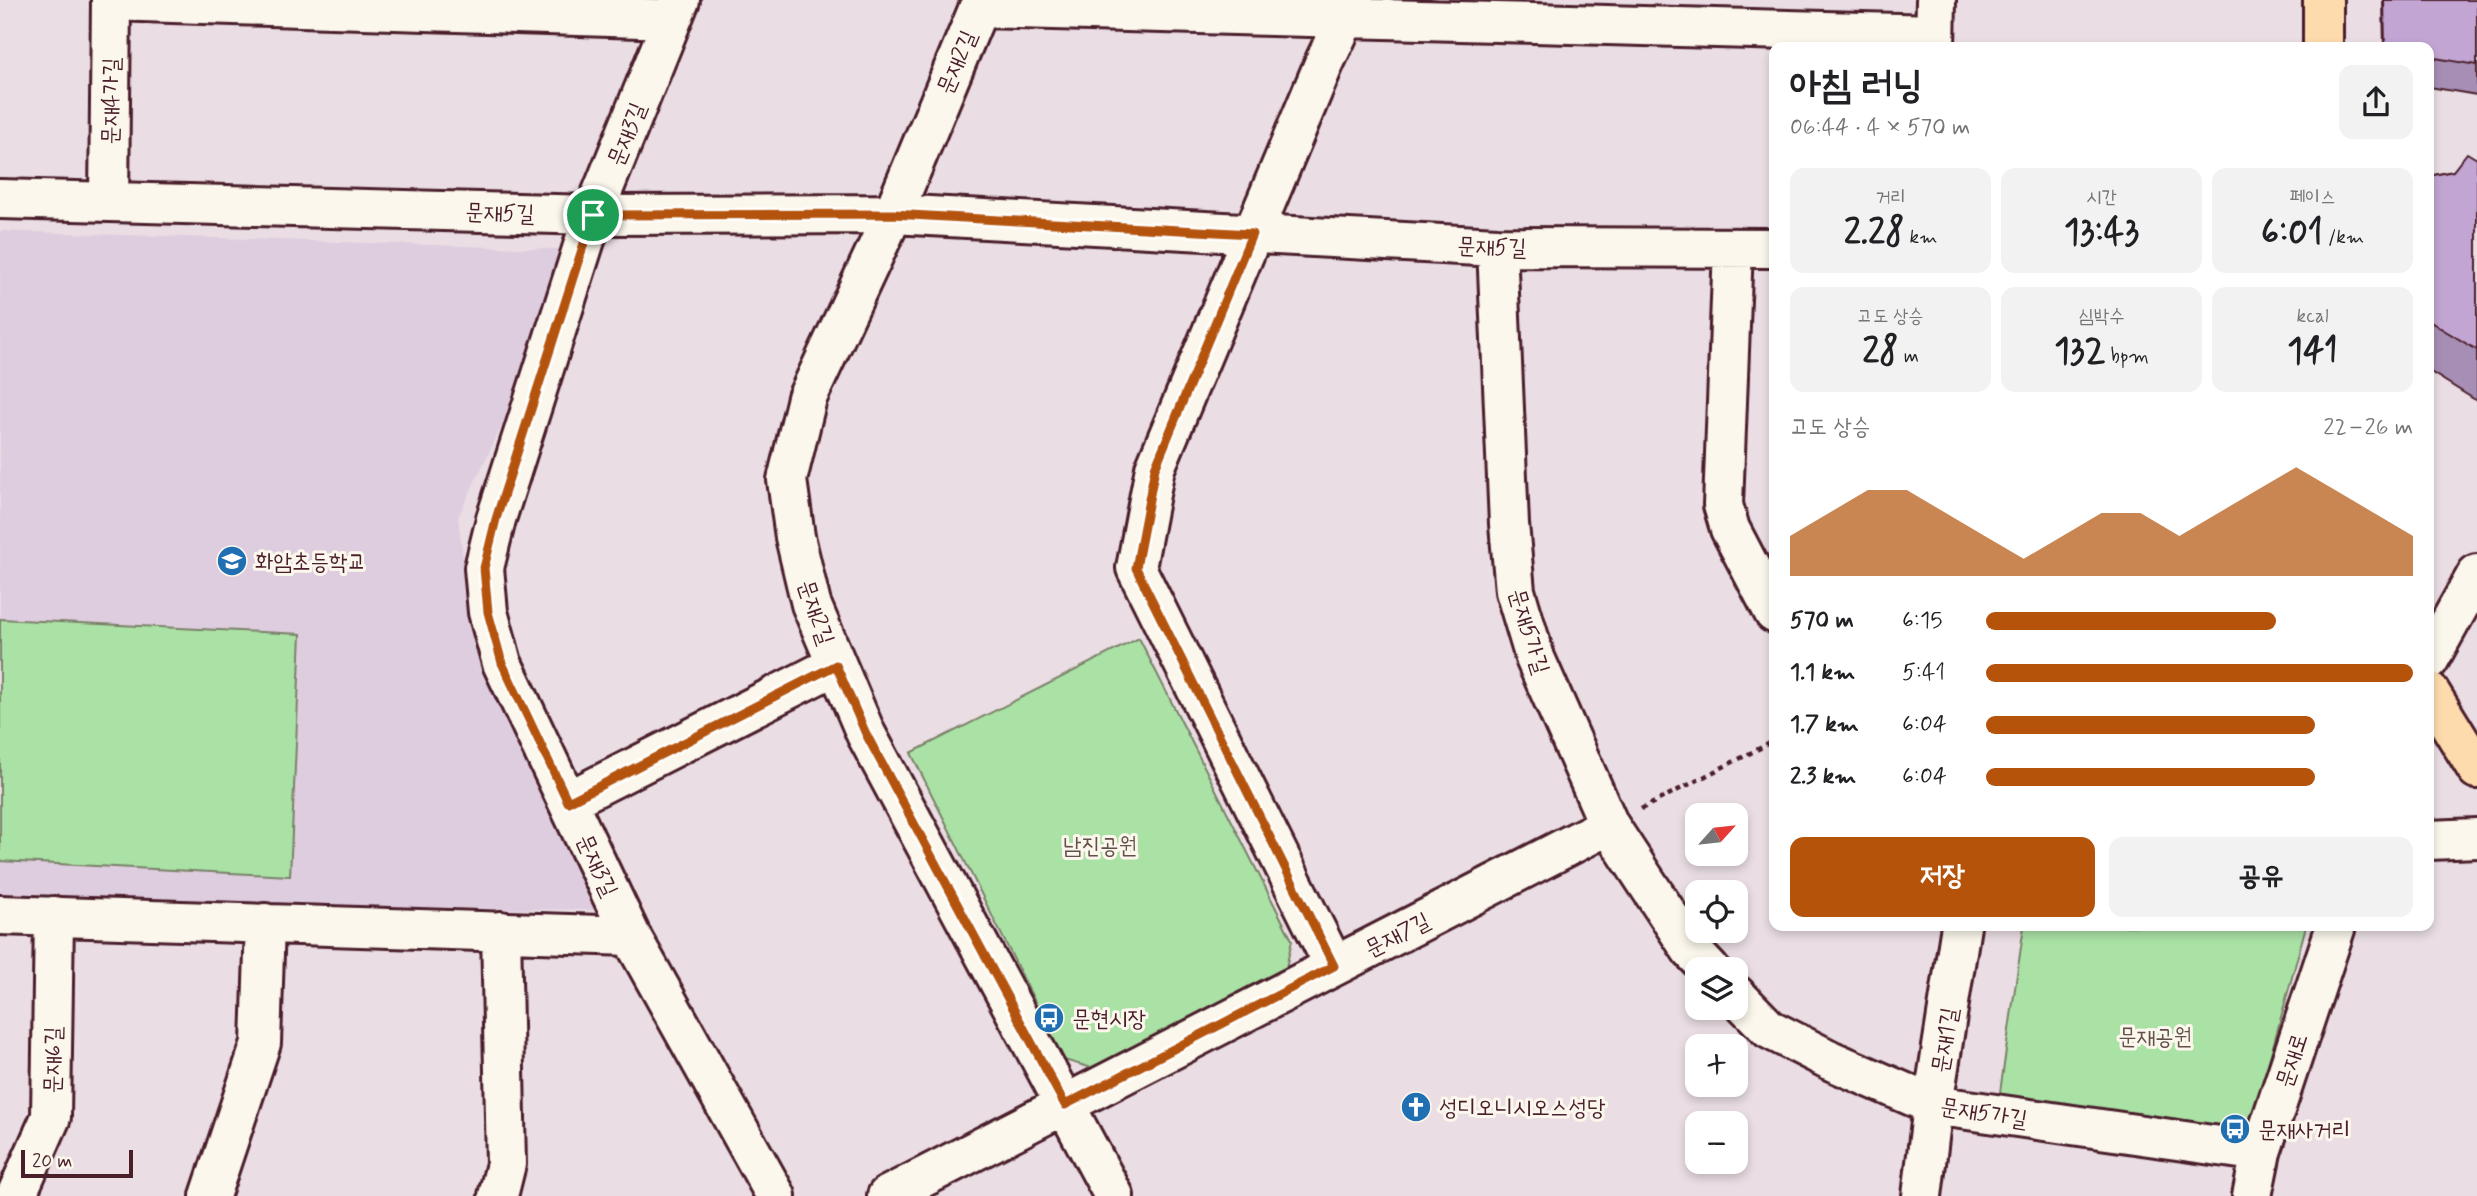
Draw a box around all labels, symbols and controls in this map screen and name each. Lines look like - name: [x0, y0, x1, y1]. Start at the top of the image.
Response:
- street label: 문재2길: [931, 26, 985, 99]
- street label: 문재4가길: [96, 57, 128, 145]
- text: 아침 러닝: [1790, 62, 1923, 111]
- button: share: [2339, 65, 2413, 139]
- street label: 문재3길: [602, 99, 654, 171]
- text: 06:44 · 4 × 570 m: [1790, 113, 1970, 143]
- pin: [563, 185, 623, 245]
- text: 거리: [1875, 185, 1906, 210]
- text: 시간: [2086, 185, 2117, 210]
- text: 페이스: [2290, 185, 2335, 210]
- icon: arrive: [574, 196, 612, 234]
- street label: 문재5길: [465, 198, 535, 230]
- text: 2.28: [1844, 210, 1904, 256]
- text: 13:43: [2064, 210, 2139, 256]
- text: 6:01: [2261, 210, 2323, 256]
- text: km: [1904, 225, 1937, 250]
- text: /km: [2323, 225, 2364, 250]
- street label: 문재5길: [1457, 232, 1527, 264]
- text: 고도 상승: [1857, 304, 1924, 329]
- text: 심박수: [2079, 304, 2124, 329]
- text: kcal: [2297, 304, 2328, 329]
- text: 28: [1862, 329, 1899, 375]
- text: 132: [2054, 329, 2105, 375]
- text: 141: [2287, 329, 2338, 375]
- text: m: [1899, 344, 1919, 369]
- text: bpm: [2105, 344, 2149, 369]
- text: 고도 상승: [1790, 413, 1870, 443]
- text: 22–26 m: [2323, 413, 2413, 443]
- school or university icon: 화암초등학교: [215, 544, 249, 578]
- place label: 화암초등학교: [255, 548, 366, 578]
- street label: 문재2길: [790, 576, 840, 649]
- street label: 문재5가길: [1501, 585, 1555, 678]
- text: 570 m: [1790, 606, 1854, 636]
- text: 6:15: [1902, 606, 1942, 636]
- text: 1.1 km: [1790, 658, 1855, 688]
- text: 5:41: [1902, 658, 1945, 688]
- text: 1.7 km: [1790, 710, 1859, 740]
- text: 6:04: [1902, 710, 1947, 740]
- text: 2.3 km: [1790, 762, 1856, 792]
- text: 6:04: [1902, 762, 1947, 792]
- north arrow: [1685, 803, 1748, 866]
- map controls: [1685, 803, 1748, 1174]
- street label: 문재3길: [569, 830, 624, 902]
- park label: 남진공원: [1063, 832, 1137, 862]
- button: 저장: [1790, 837, 2095, 917]
- button: 공유: [2109, 837, 2413, 917]
- button: locate: [1685, 880, 1748, 943]
- street label: 문재7길: [1360, 907, 1436, 965]
- button: layers: [1685, 957, 1748, 1020]
- bus stop icon: 문현시장: [1032, 1001, 1066, 1035]
- place label: 문현시장: [1072, 1005, 1146, 1035]
- street label: 문재1길: [1926, 1005, 1966, 1075]
- park label: 문재공원: [2118, 1023, 2192, 1053]
- street label: 문재6길: [38, 1026, 70, 1094]
- street label: 문재로: [2270, 1030, 2316, 1092]
- button: +: [1685, 1034, 1748, 1097]
- church icon: 성디오니시오스성당: [1399, 1090, 1433, 1124]
- street label: 문재5가길: [1938, 1092, 2029, 1136]
- place label: 성디오니시오스성당: [1439, 1094, 1606, 1124]
- button: −: [1685, 1111, 1748, 1174]
- bus stop icon: 문재사거리: [2218, 1112, 2252, 1146]
- place label: 문재사거리: [2258, 1116, 2351, 1146]
- scale bar: [21, 1147, 133, 1179]
- text: 20 m: [32, 1149, 72, 1174]

